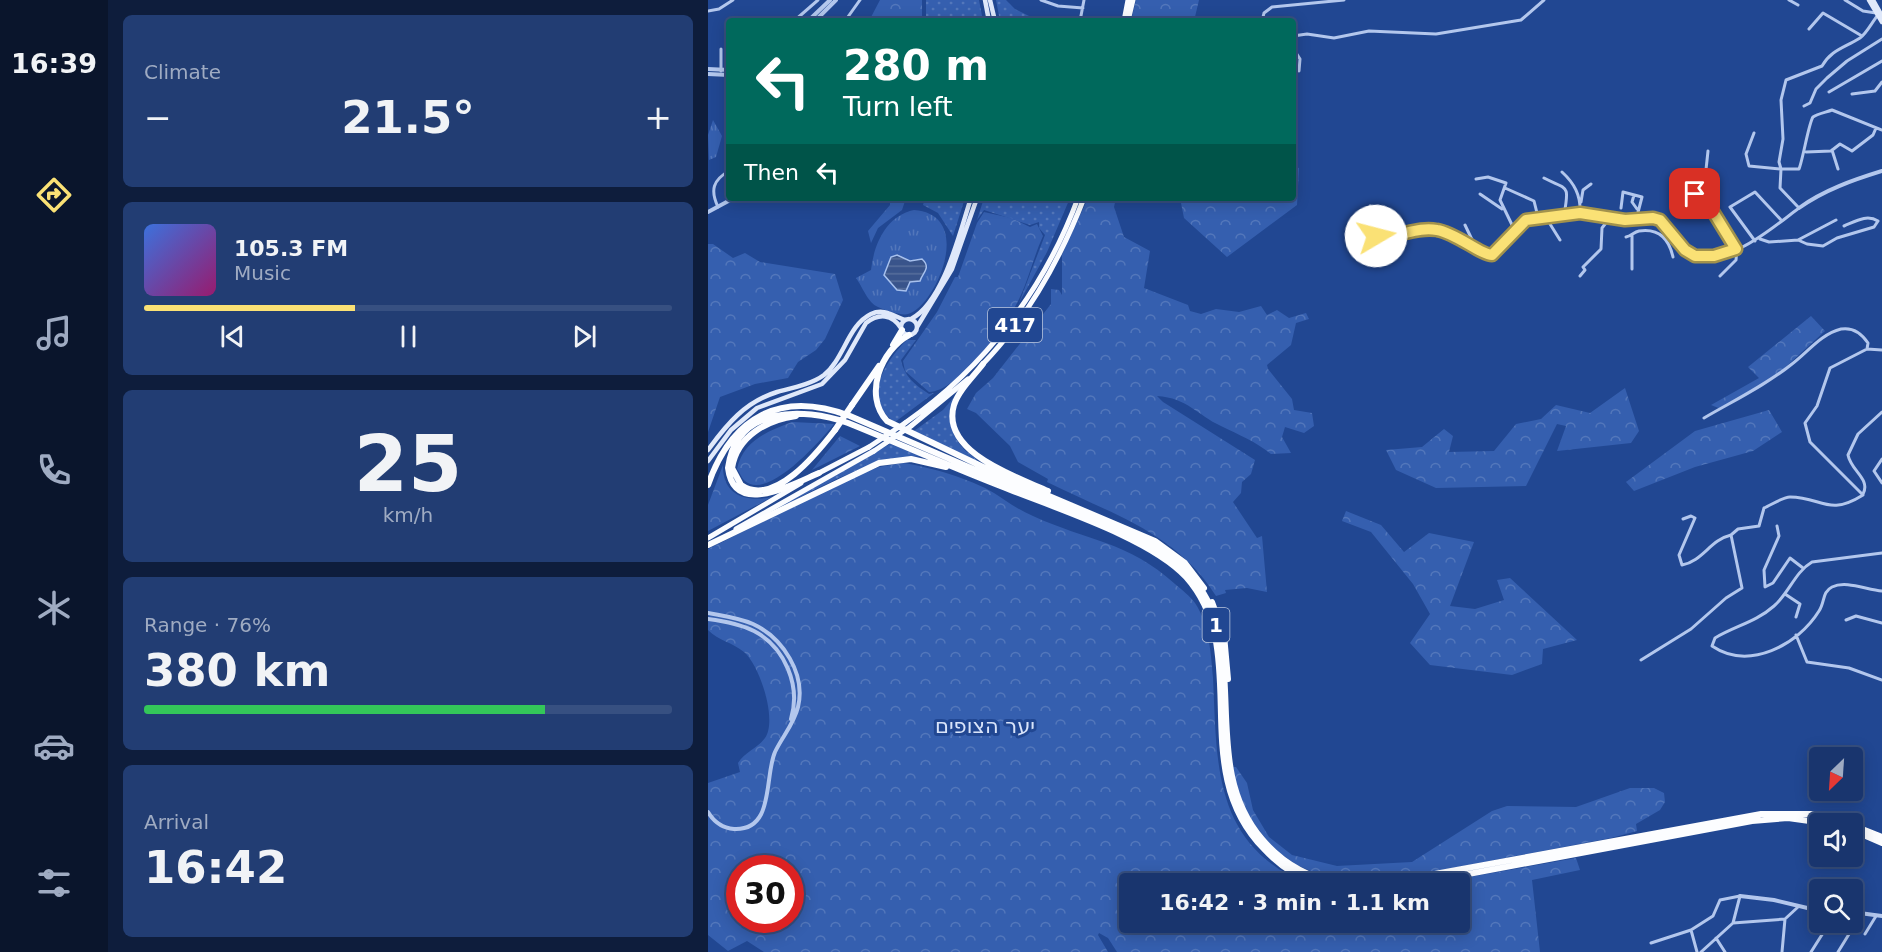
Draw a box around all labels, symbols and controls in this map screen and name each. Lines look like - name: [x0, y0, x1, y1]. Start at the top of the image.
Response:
- text: 280 m: [843, 41, 989, 90]
- icon: left: [744, 42, 822, 120]
- text: 16:39: [11, 48, 97, 79]
- text: Climate: [144, 60, 221, 84]
- text: 21.5°: [341, 91, 475, 144]
- text: Turn left: [843, 91, 953, 122]
- text: −: [144, 98, 172, 137]
- text: +: [644, 98, 672, 137]
- icon: left: [811, 156, 844, 189]
- text: Then: [744, 160, 799, 185]
- pin: [1669, 168, 1720, 219]
- icon: directions: [33, 174, 75, 216]
- icon: arrive: [1678, 177, 1711, 210]
- position arrow: [1344, 204, 1408, 268]
- text: 105.3 FM: [234, 236, 348, 261]
- text: Music: [234, 261, 291, 285]
- road number: 417: [988, 308, 1042, 342]
- icon: music: [33, 312, 75, 354]
- icon: previous: [216, 320, 249, 353]
- icon: pause: [392, 320, 425, 353]
- icon: next: [568, 320, 601, 353]
- text: 25: [354, 419, 462, 509]
- icon: phone: [33, 449, 75, 491]
- text: km/h: [383, 503, 433, 527]
- icon: climate: [33, 587, 75, 629]
- road number: 1: [1202, 608, 1230, 642]
- text: Range · 76%: [144, 613, 271, 637]
- text: 380 km: [144, 644, 330, 697]
- park label: יער הצופים: [935, 714, 1035, 738]
- icon: car: [33, 725, 75, 767]
- north arrow: [1809, 747, 1863, 801]
- map controls: [1809, 747, 1863, 933]
- text: Arrival: [144, 810, 209, 834]
- button: sound: [1809, 813, 1863, 867]
- text: 16:42: [144, 841, 287, 894]
- speed limit sign: 30: [726, 855, 804, 933]
- icon: filters: [33, 862, 75, 904]
- button: search: [1809, 879, 1863, 933]
- text: 16:42 · 3 min · 1.1 km: [1159, 890, 1430, 915]

